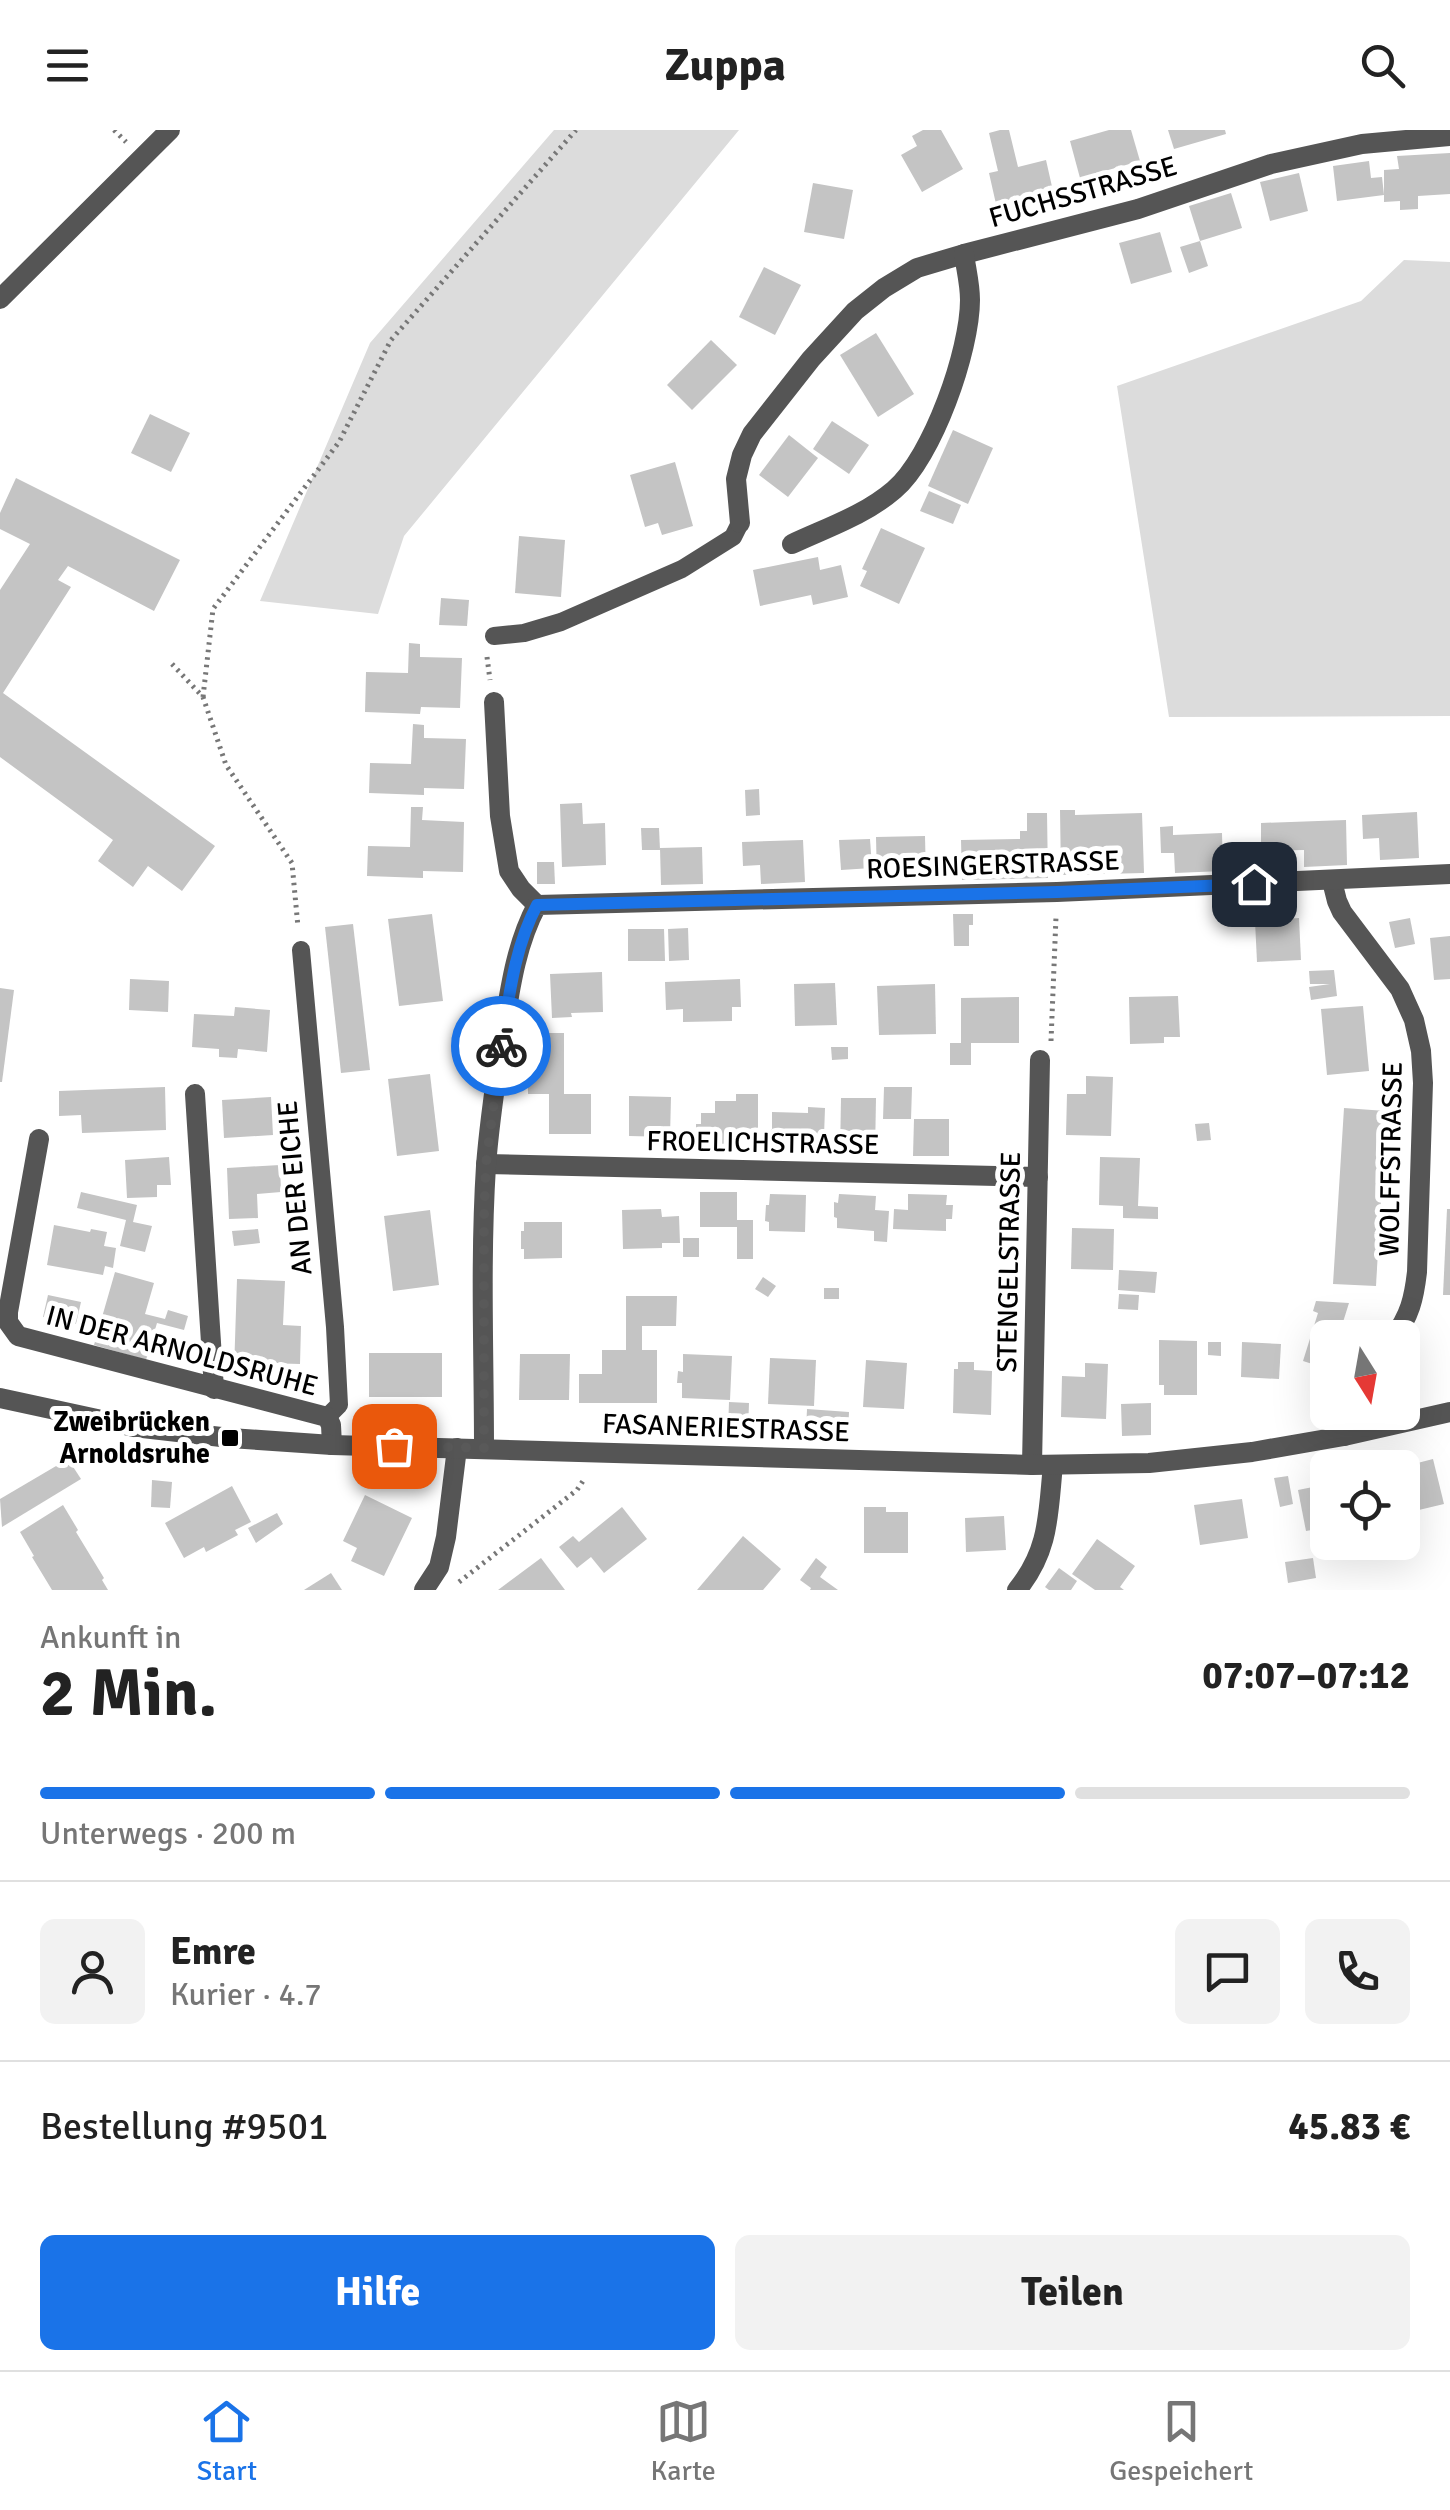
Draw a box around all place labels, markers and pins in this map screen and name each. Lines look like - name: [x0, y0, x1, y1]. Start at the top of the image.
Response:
- pin: [1212, 842, 1297, 927]
- pin: [352, 1404, 437, 1489]
- place label: Zweibrücken Arnoldsruhe: [53, 1405, 210, 1471]
- marker: Zweibrücken Arnoldsruhe: [219, 1427, 241, 1449]

